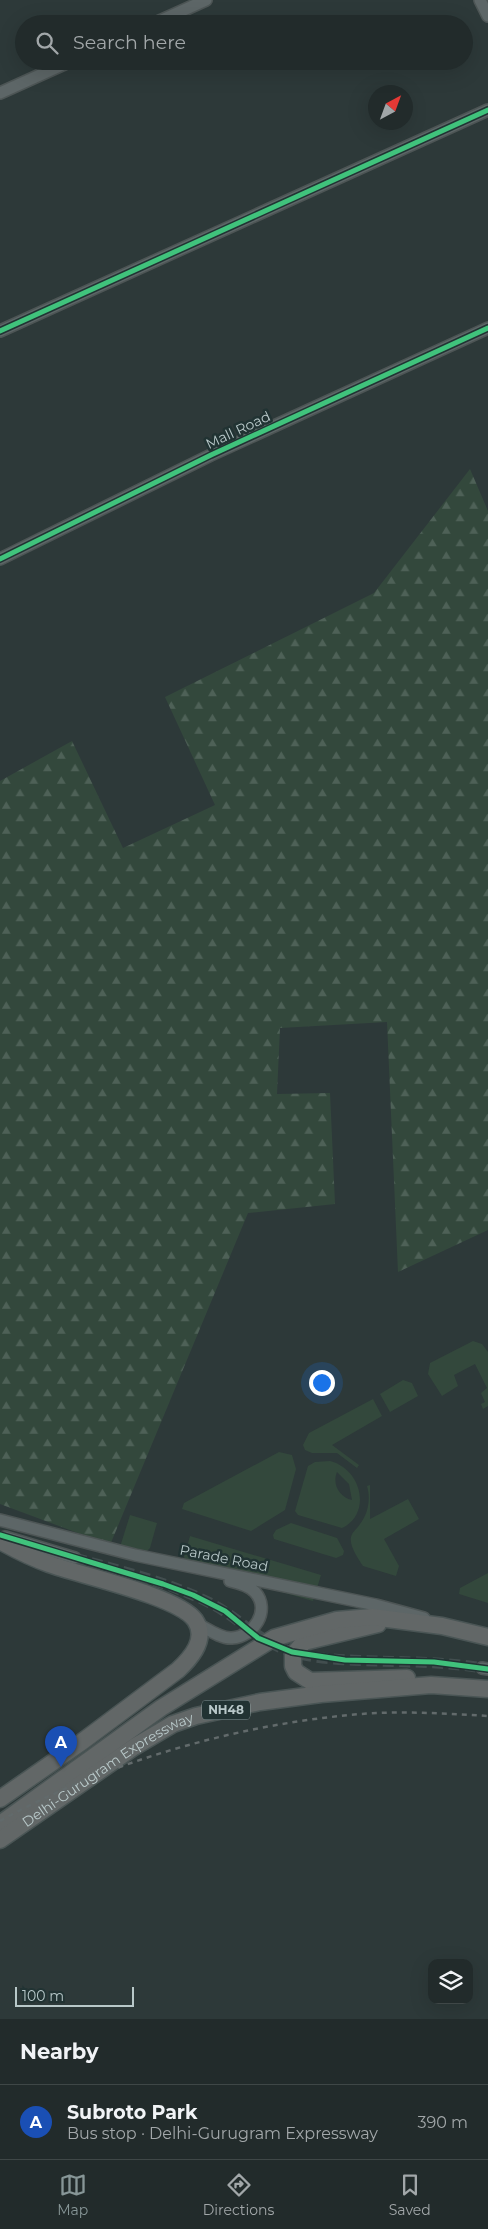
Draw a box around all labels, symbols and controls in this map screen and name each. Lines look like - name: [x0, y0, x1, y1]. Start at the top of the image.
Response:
- search box: [15, 15, 473, 70]
- icon: search: [33, 29, 61, 57]
- text: Search here: [73, 31, 186, 54]
- north arrow: [368, 85, 413, 130]
- street label: Mall Road: [203, 407, 273, 453]
- your location: [309, 1370, 335, 1396]
- street label: Parade Road: [178, 1541, 270, 1575]
- road number: NH48: [202, 1700, 250, 1720]
- street label: Delhi-Gurugram Expressway: [18, 1709, 196, 1831]
- pin: A: [45, 1726, 77, 1767]
- map controls: [428, 1959, 473, 2004]
- button: layers: [428, 1959, 473, 2004]
- scale bar: [15, 1984, 134, 2007]
- text: 100 m: [22, 1987, 64, 2005]
- text: Nearby: [20, 2039, 99, 2064]
- text: Subroto Park: [67, 2101, 197, 2124]
- text: A: [30, 2113, 42, 2132]
- text: 390 m: [417, 2113, 468, 2132]
- text: Bus stop · Delhi-Gurugram Expressway: [67, 2124, 378, 2143]
- tab: Map: [57, 2171, 88, 2219]
- tab: Directions: [203, 2171, 274, 2219]
- tab: Saved: [389, 2171, 431, 2219]

